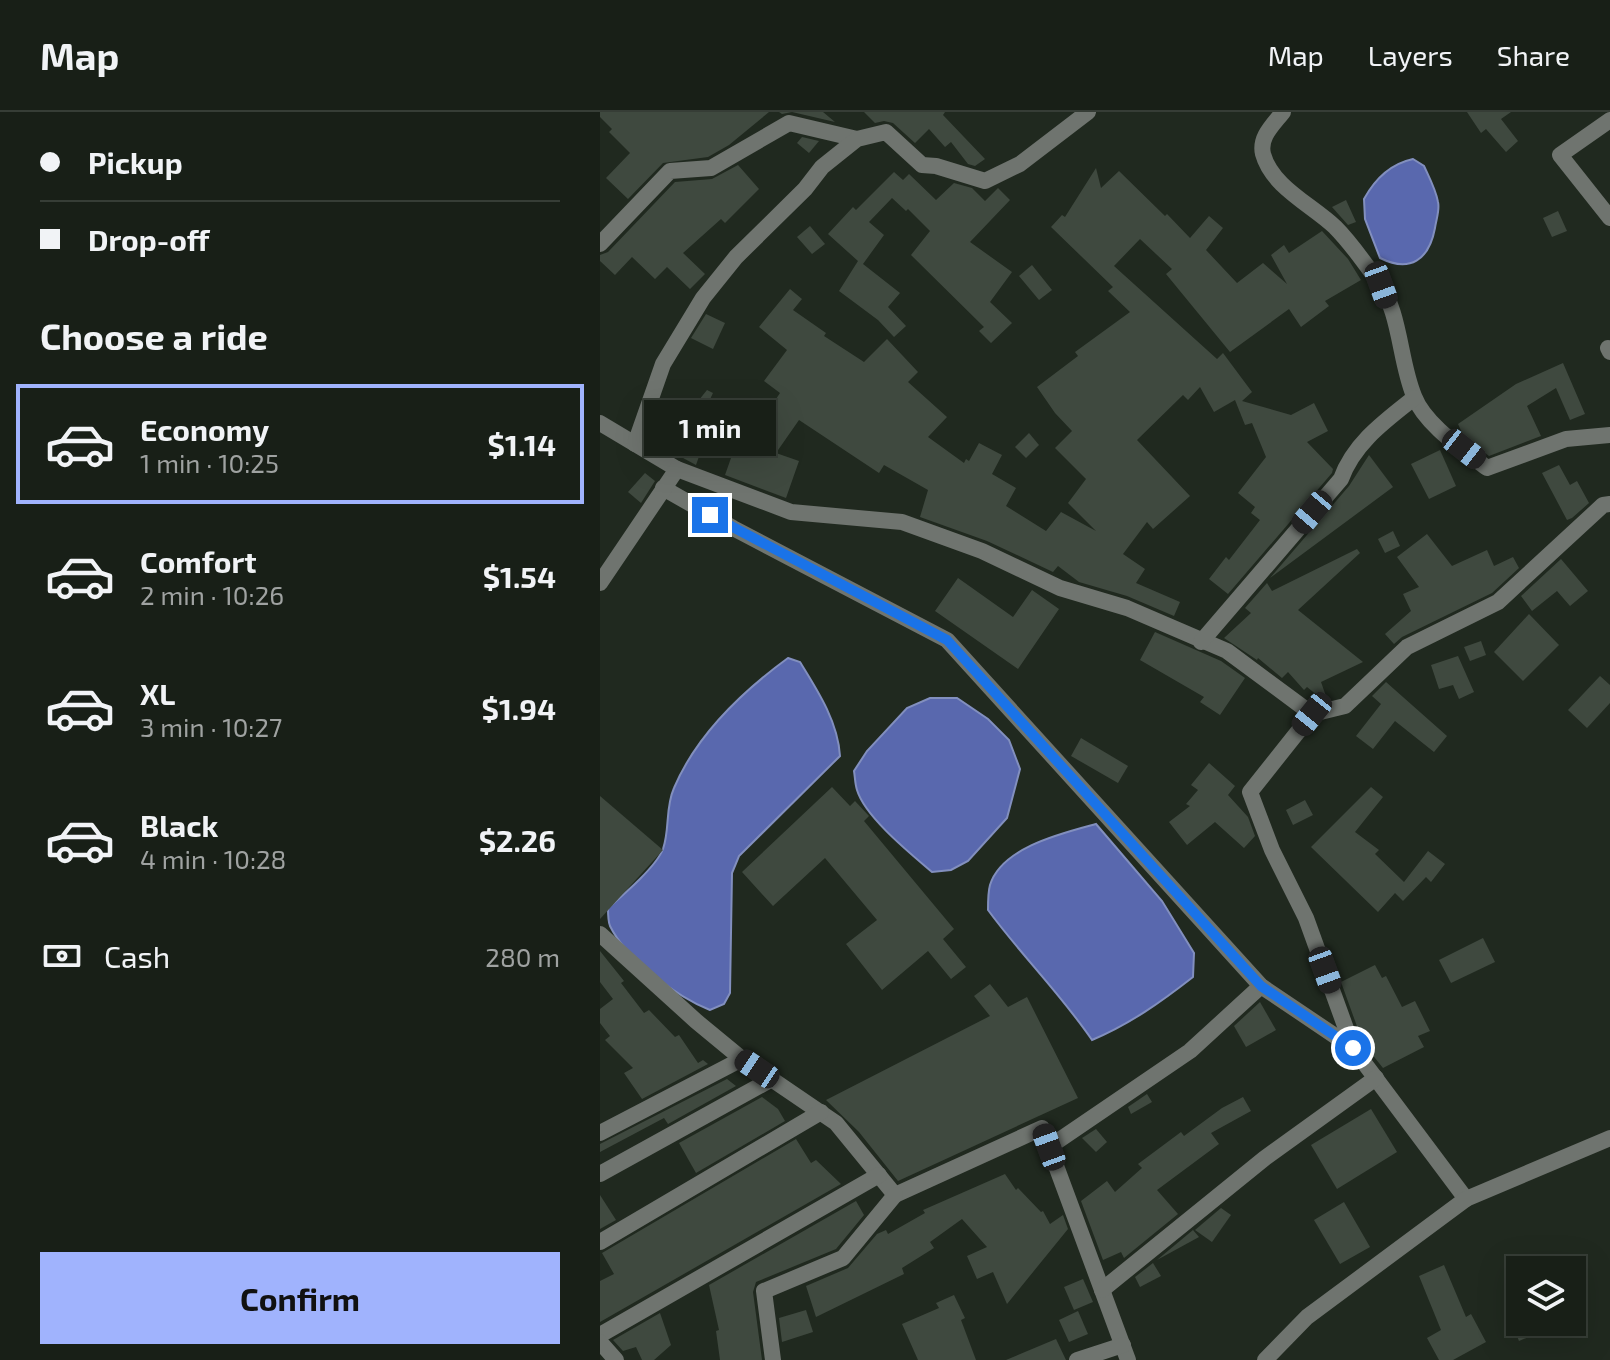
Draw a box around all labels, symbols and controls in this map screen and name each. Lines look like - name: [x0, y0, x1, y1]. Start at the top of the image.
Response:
- text: Map: [40, 32, 119, 78]
- text: Map: [1268, 38, 1324, 72]
- text: Layers: [1368, 38, 1453, 72]
- text: Share: [1497, 38, 1570, 72]
- text: Pickup: [88, 144, 183, 180]
- text: Drop-off: [88, 221, 210, 257]
- car: [1362, 258, 1400, 312]
- text: Choose a ride: [40, 314, 268, 357]
- callout: 1 min: [644, 399, 776, 455]
- icon: car: [44, 408, 116, 480]
- text: Economy: [140, 411, 269, 447]
- text: 1 min: [679, 412, 741, 443]
- car: [1438, 425, 1490, 473]
- text: $1.14: [488, 426, 556, 462]
- text: 1 min · 10:25: [140, 447, 279, 478]
- car: [1287, 486, 1337, 538]
- route end: [692, 497, 728, 533]
- icon: car: [44, 540, 116, 612]
- text: Comfort: [140, 543, 257, 579]
- text: $1.54: [483, 558, 556, 594]
- text: 2 min · 10:26: [140, 579, 284, 610]
- icon: car: [44, 672, 116, 744]
- text: XL: [140, 675, 175, 711]
- car: [1288, 688, 1336, 740]
- text: $1.94: [482, 690, 556, 726]
- text: 3 min · 10:27: [140, 711, 282, 742]
- icon: car: [44, 804, 116, 876]
- text: Black: [140, 807, 218, 843]
- text: $2.26: [479, 822, 556, 858]
- text: 4 min · 10:28: [140, 843, 286, 874]
- icon: cash: [40, 934, 84, 978]
- text: Cash: [104, 938, 170, 974]
- text: 280 m: [485, 941, 560, 972]
- car: [1306, 943, 1344, 997]
- route start: [1335, 1030, 1371, 1066]
- car: [730, 1046, 784, 1092]
- car: [1030, 1120, 1068, 1174]
- button: Confirm: [40, 1252, 560, 1344]
- map controls: [1506, 1256, 1586, 1336]
- button: layers: [1506, 1256, 1586, 1336]

